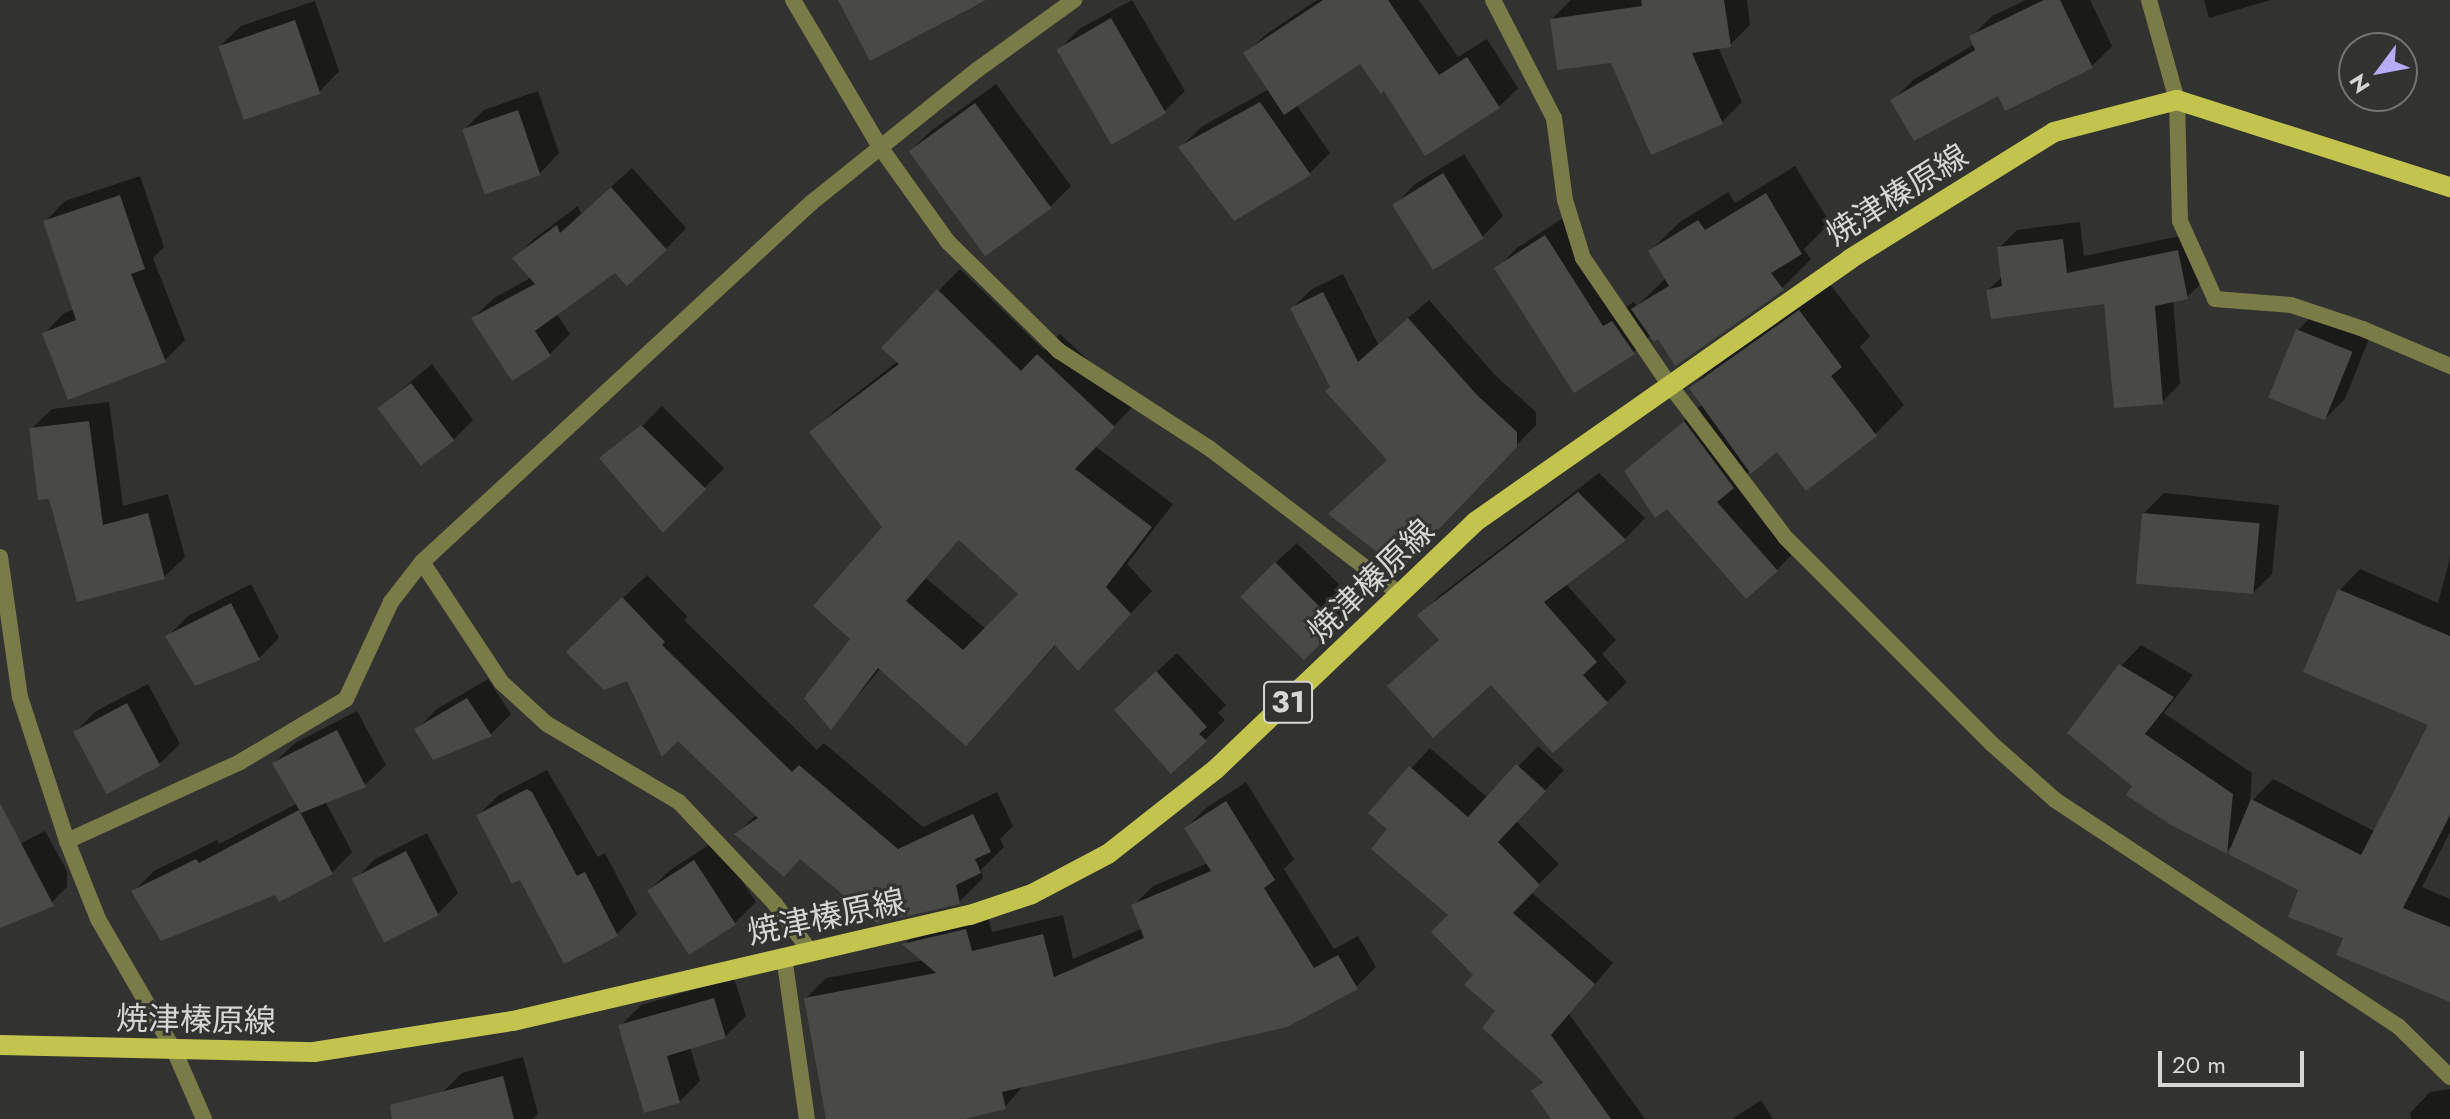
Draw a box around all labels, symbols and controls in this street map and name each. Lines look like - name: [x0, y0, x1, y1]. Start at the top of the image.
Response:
- north arrow: [2338, 32, 2418, 112]
- text: N: [2341, 68, 2378, 100]
- street label: 焼津榛原線: [1819, 136, 1975, 254]
- street label: 焼津榛原線: [1300, 512, 1442, 650]
- road number: 31: [1262, 676, 1314, 728]
- street label: 焼津榛原線: [744, 882, 908, 952]
- street label: 焼津榛原線: [116, 999, 276, 1041]
- scale bar: [2162, 1035, 2308, 1085]
- text: 20 m: [2172, 1047, 2226, 1082]

